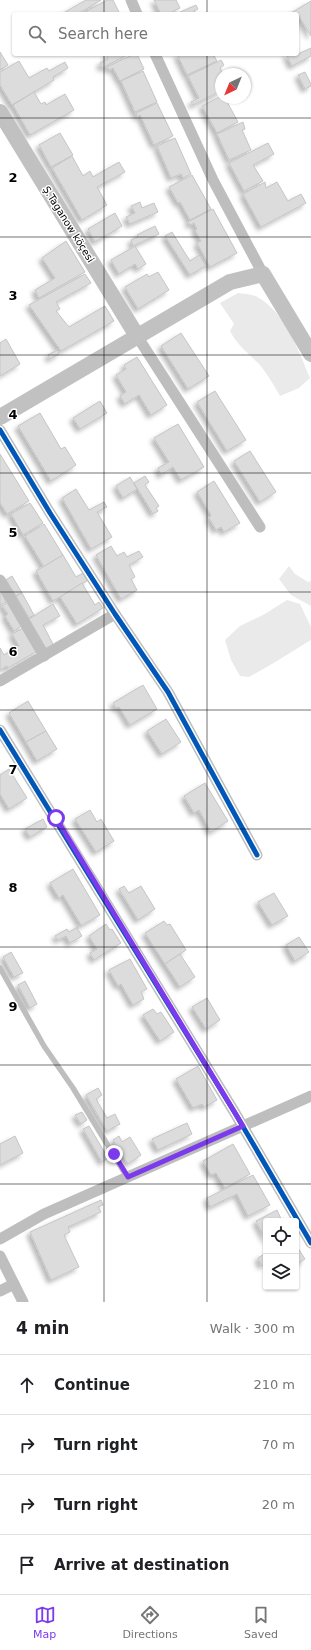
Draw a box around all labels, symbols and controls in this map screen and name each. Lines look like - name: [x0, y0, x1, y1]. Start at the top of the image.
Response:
- search box: [12, 12, 299, 56]
- icon: search: [26, 23, 48, 45]
- text: Search here: [58, 25, 148, 43]
- north arrow: [215, 68, 251, 104]
- text: 2: [8, 170, 18, 185]
- street label: Ş.Taganow köçesi: [41, 184, 96, 264]
- text: 3: [8, 288, 18, 303]
- text: 4: [8, 407, 18, 422]
- text: 5: [8, 525, 18, 540]
- text: 6: [8, 644, 18, 659]
- text: 7: [8, 762, 18, 777]
- route start: [47, 809, 65, 827]
- text: 8: [8, 880, 18, 895]
- text: 9: [8, 999, 18, 1014]
- route end: [105, 1145, 123, 1163]
- map controls: [263, 1218, 299, 1290]
- button: locate: [263, 1218, 299, 1254]
- button: layers: [263, 1254, 299, 1290]
- text: 4 min: [16, 1318, 69, 1338]
- text: Walk · 300 m: [210, 1321, 295, 1336]
- icon: ahead: [16, 1374, 38, 1396]
- text: Continue: [54, 1376, 130, 1394]
- text: 210 m: [253, 1377, 295, 1392]
- icon: right: [16, 1434, 38, 1456]
- text: Turn right: [54, 1436, 138, 1454]
- text: 70 m: [262, 1437, 295, 1452]
- icon: right: [16, 1494, 38, 1516]
- text: Turn right: [54, 1496, 138, 1514]
- text: 20 m: [262, 1497, 295, 1512]
- icon: arrive: [16, 1554, 38, 1576]
- text: Arrive at destination: [54, 1556, 229, 1574]
- tab: Map: [33, 1604, 56, 1641]
- tab: Directions: [122, 1604, 178, 1641]
- tab: Saved: [244, 1604, 278, 1641]

